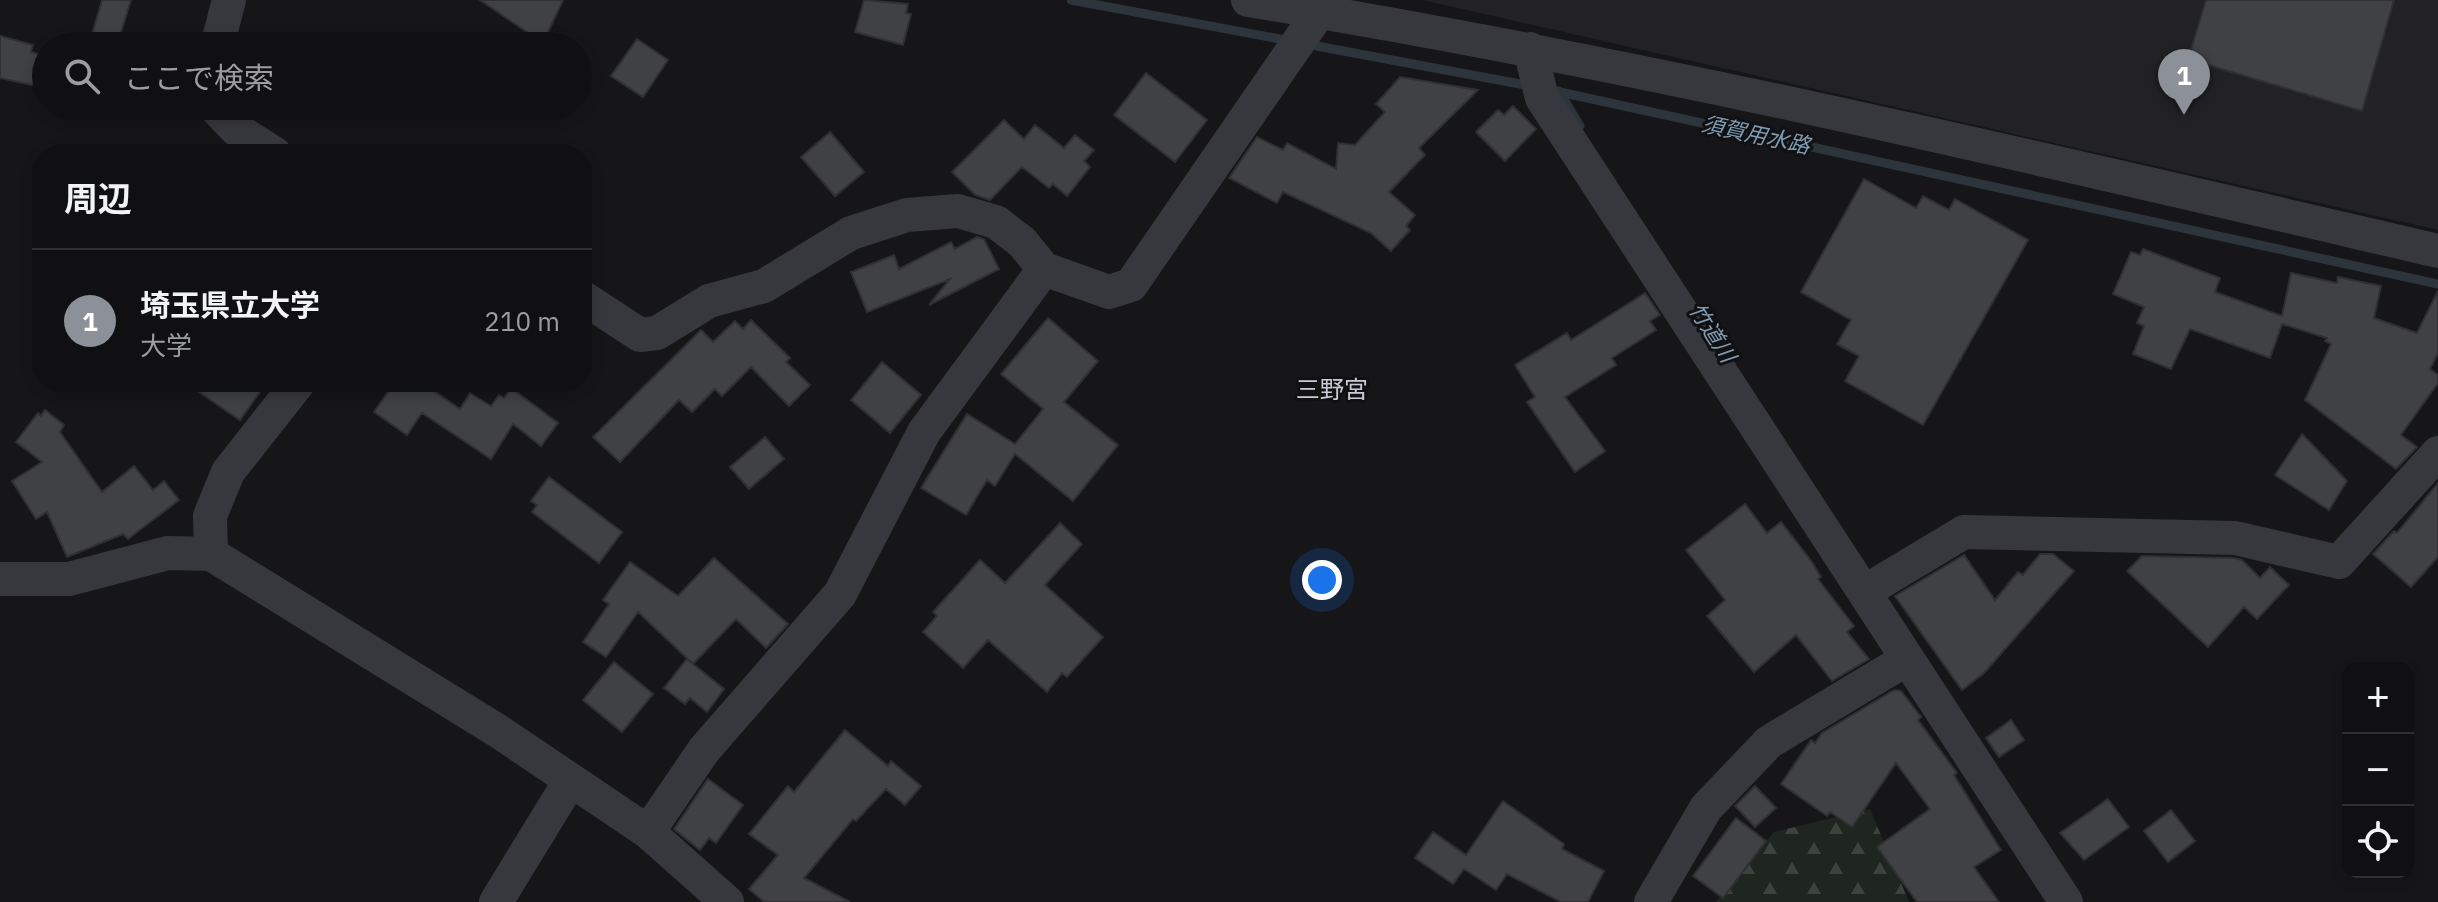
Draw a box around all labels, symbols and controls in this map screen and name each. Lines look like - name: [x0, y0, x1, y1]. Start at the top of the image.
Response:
- search box: [32, 32, 592, 120]
- pin: 1: [2158, 49, 2210, 115]
- icon: search: [60, 54, 104, 98]
- text: ここで検索: [124, 58, 274, 97]
- water label: 須賀用水路: [1699, 108, 1815, 160]
- text: 周辺: [64, 176, 132, 220]
- text: 埼玉県立大学: [140, 285, 320, 324]
- water label: 竹道川: [1683, 296, 1744, 369]
- text: 1: [82, 304, 98, 338]
- text: 210 m: [484, 304, 560, 338]
- text: 大学: [140, 328, 192, 362]
- district label: 三野宮: [1296, 373, 1368, 405]
- your location: [1302, 560, 1342, 600]
- map controls: [2342, 662, 2414, 878]
- button: +: [2342, 662, 2414, 734]
- button: −: [2342, 734, 2414, 806]
- button: locate: [2342, 806, 2414, 878]

